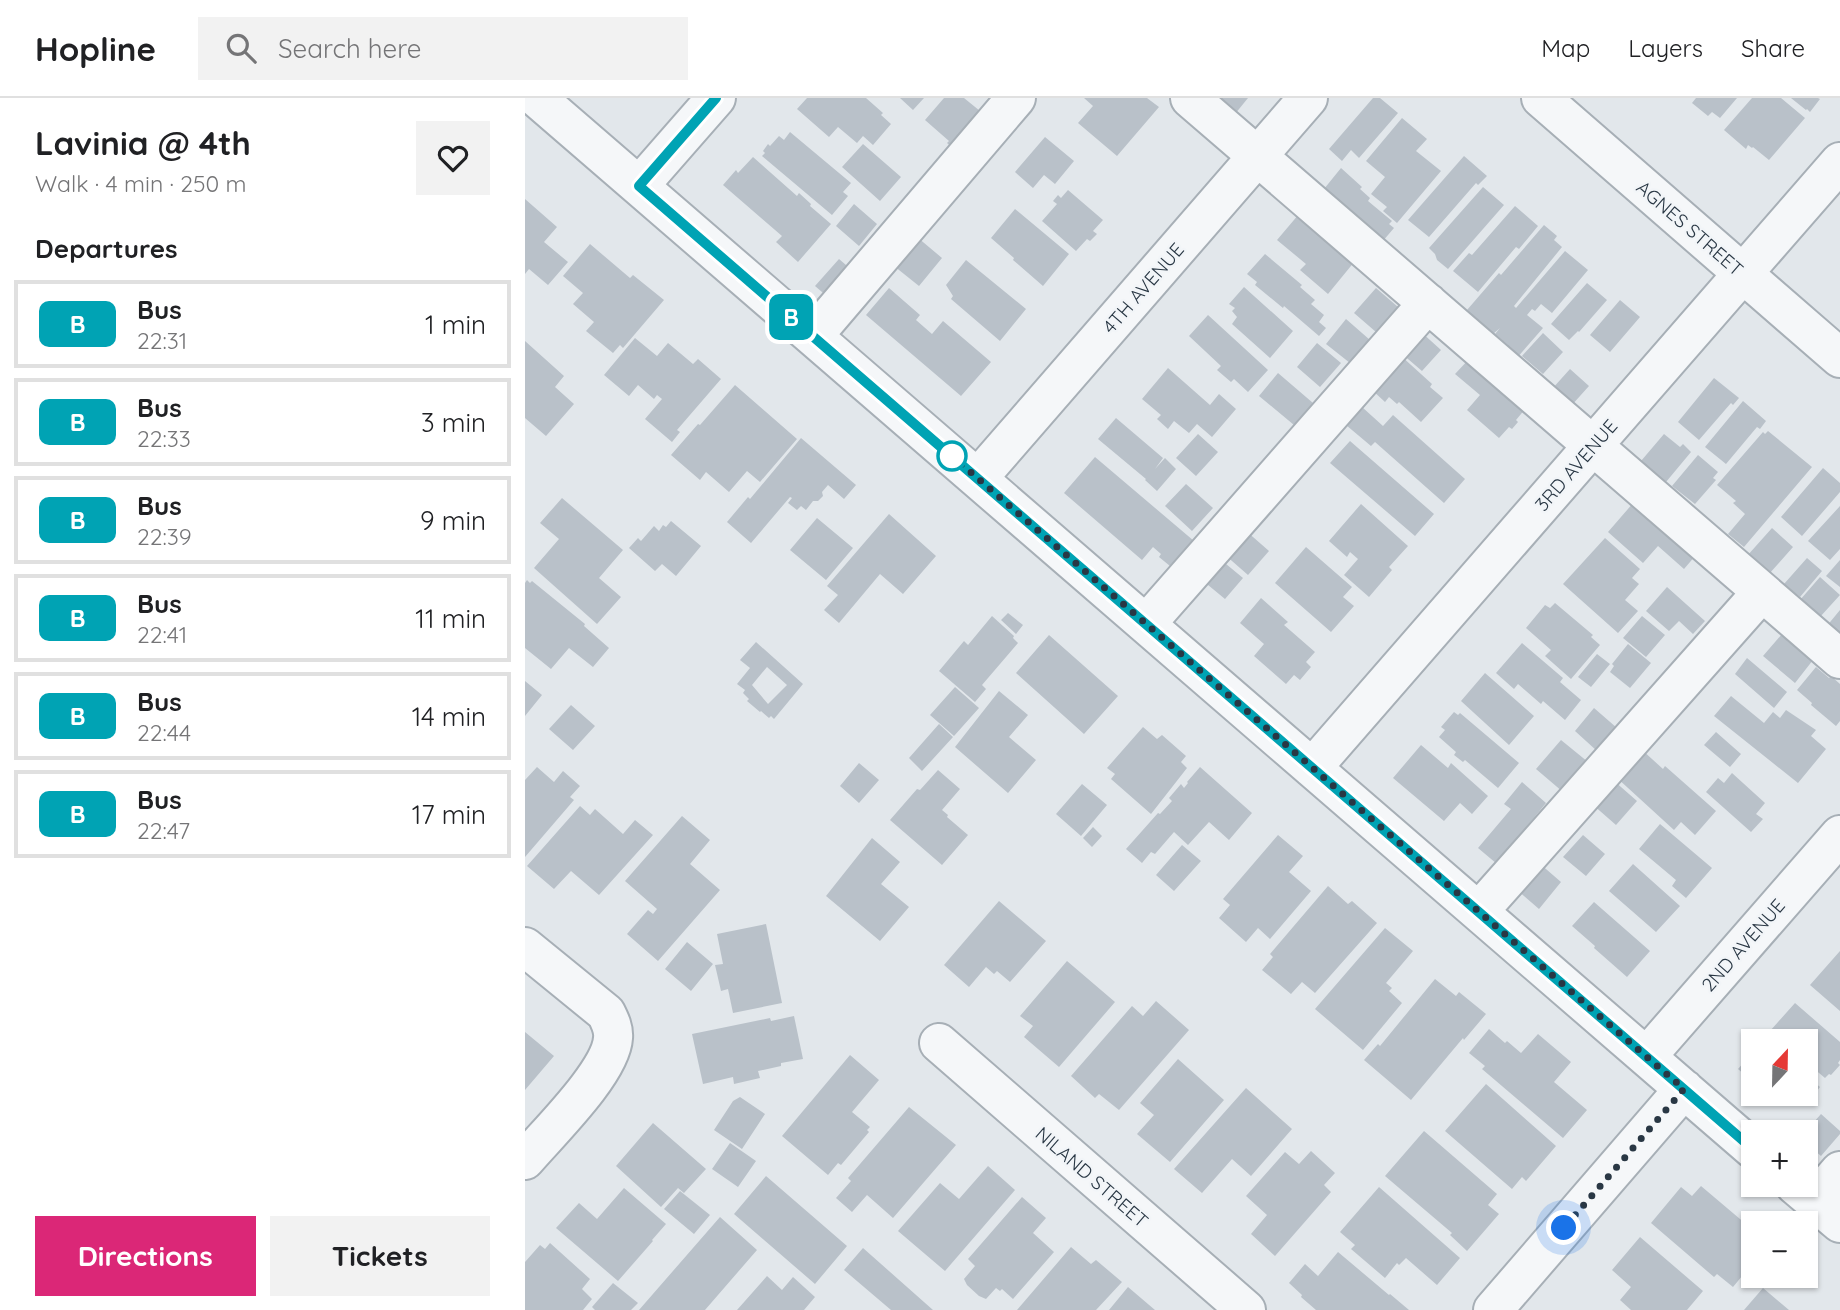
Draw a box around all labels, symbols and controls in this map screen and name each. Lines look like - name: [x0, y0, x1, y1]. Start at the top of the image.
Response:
- search box: [198, 17, 688, 80]
- text: Hopline: [35, 28, 156, 69]
- icon: search: [222, 29, 260, 67]
- text: Search here: [278, 32, 421, 65]
- text: Map: [1541, 33, 1590, 63]
- text: Layers: [1628, 33, 1703, 63]
- text: Share: [1741, 33, 1805, 63]
- button: heart: [416, 121, 490, 195]
- text: Lavinia @ 4th: [35, 122, 251, 163]
- text: Walk · 4 min · 250 m: [35, 169, 246, 198]
- street label: AGNES STREET: [1632, 175, 1748, 281]
- text: Departures: [35, 232, 178, 265]
- street label: 4TH AVENUE: [1097, 238, 1189, 338]
- text: Bus: [137, 293, 182, 326]
- line badge: B: [768, 294, 814, 340]
- text: B: [783, 302, 799, 332]
- text: 1 min: [425, 308, 486, 341]
- text: B: [70, 309, 85, 339]
- text: 22:31: [137, 326, 187, 355]
- text: Bus: [137, 391, 182, 424]
- text: 3 min: [421, 406, 486, 439]
- text: B: [70, 407, 85, 437]
- street label: 3RD AVENUE: [1530, 414, 1622, 516]
- text: 22:33: [137, 424, 191, 453]
- unlabelled marker: [937, 441, 967, 471]
- text: Bus: [137, 489, 182, 522]
- text: 9 min: [420, 504, 486, 537]
- text: B: [70, 505, 85, 535]
- text: 22:39: [137, 522, 192, 551]
- text: Bus: [137, 587, 182, 620]
- text: 11 min: [415, 602, 486, 635]
- text: B: [70, 603, 85, 633]
- text: 22:41: [137, 620, 187, 649]
- text: Bus: [137, 685, 182, 718]
- text: 14 min: [412, 700, 486, 733]
- text: B: [70, 701, 85, 731]
- text: 22:44: [137, 718, 191, 747]
- text: Bus: [137, 783, 182, 816]
- text: 17 min: [412, 798, 486, 831]
- text: B: [70, 799, 85, 829]
- text: 22:47: [137, 816, 190, 845]
- street label: 2ND AVENUE: [1696, 894, 1790, 996]
- north arrow: [1741, 1029, 1818, 1106]
- map controls: [1741, 1029, 1818, 1288]
- button: +: [1741, 1120, 1818, 1197]
- street label: NILAND STREET: [1031, 1121, 1153, 1233]
- your location: [1546, 1210, 1581, 1245]
- button: −: [1741, 1211, 1818, 1288]
- button: Directions: [35, 1216, 256, 1296]
- button: Tickets: [270, 1216, 490, 1296]

